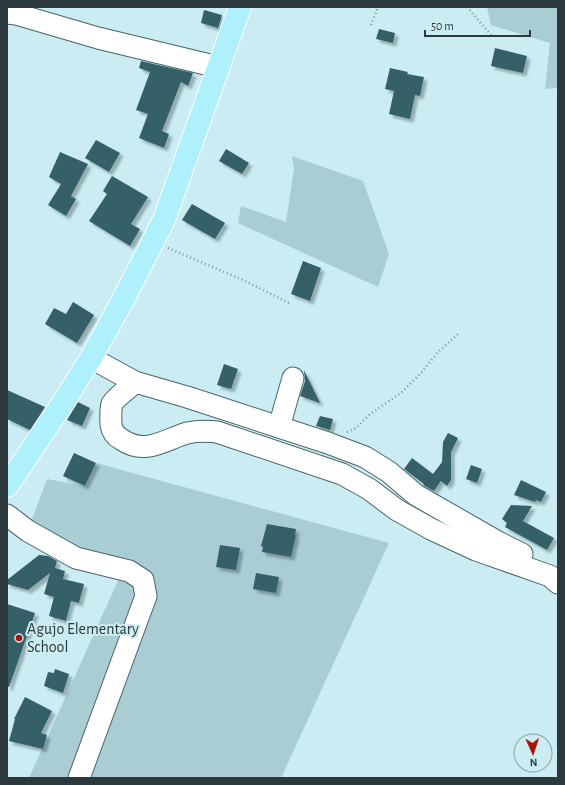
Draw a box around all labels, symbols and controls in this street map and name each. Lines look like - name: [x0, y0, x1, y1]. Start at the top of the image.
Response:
- scale bar: [425, 12, 530, 38]
- text: 50 m: [431, 20, 454, 32]
- place label: Agujo Elementary School: [27, 621, 139, 655]
- marker: Agujo Elementary School: [14, 633, 24, 643]
- north arrow: [513, 733, 553, 773]
- text: N: [529, 757, 538, 768]

